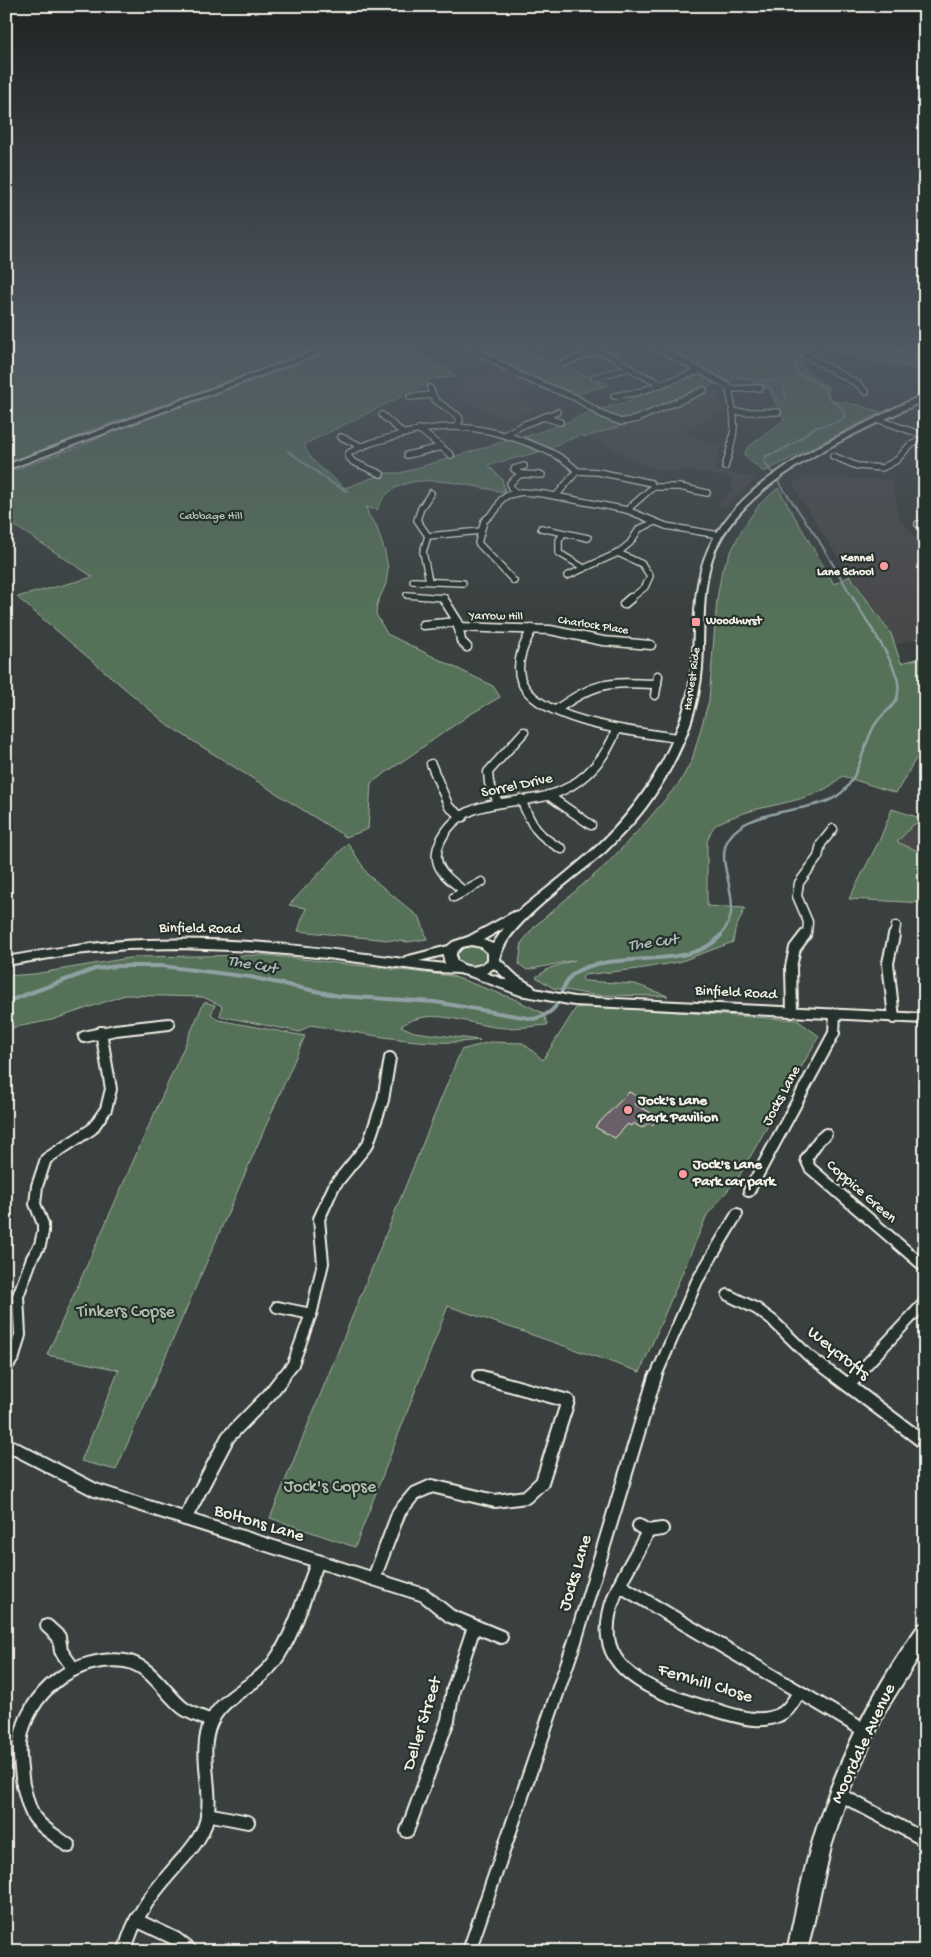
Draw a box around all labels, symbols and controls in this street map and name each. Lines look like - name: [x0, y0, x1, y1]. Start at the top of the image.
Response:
- park label: Cabbage Hill: [179, 510, 243, 524]
- place label: Kennel Lane School: [817, 552, 874, 580]
- marker: Kennel Lane School: [878, 560, 890, 572]
- street label: Yarrow Hill: [468, 610, 523, 624]
- street label: Charlock Place: [557, 614, 630, 639]
- place label: Woodhurst: [705, 615, 762, 629]
- marker: Woodhurst: [690, 616, 702, 628]
- street label: Harvest Ride: [682, 646, 704, 711]
- street label: Sorrel Drive: [480, 770, 555, 802]
- street label: Binfield Road: [158, 919, 242, 939]
- water label: The Cut: [627, 931, 681, 957]
- water label: The Cut: [226, 952, 280, 980]
- street label: Binfield Road: [694, 982, 779, 1004]
- street label: Jocks Lane: [759, 1063, 805, 1129]
- place label: Jock's Lane Park Pavilion: [637, 1092, 719, 1127]
- marker: Jock's Lane Park Pavilion: [622, 1104, 634, 1116]
- place label: Jock's Lane Park car park: [692, 1156, 777, 1191]
- street label: Coppice Green: [822, 1156, 900, 1228]
- marker: Jock's Lane Park car park: [677, 1168, 689, 1180]
- park label: Tinkers Copse: [76, 1302, 176, 1323]
- street label: Weycrofts: [802, 1322, 875, 1387]
- park label: Jock's Copse: [284, 1477, 377, 1498]
- street label: Boltons Lane: [210, 1500, 307, 1548]
- street label: Jocks Lane: [555, 1532, 598, 1614]
- street label: Fernhill Close: [654, 1659, 756, 1709]
- street label: Deller Street: [399, 1673, 448, 1774]
- street label: Moordale Avenue: [827, 1680, 901, 1807]

